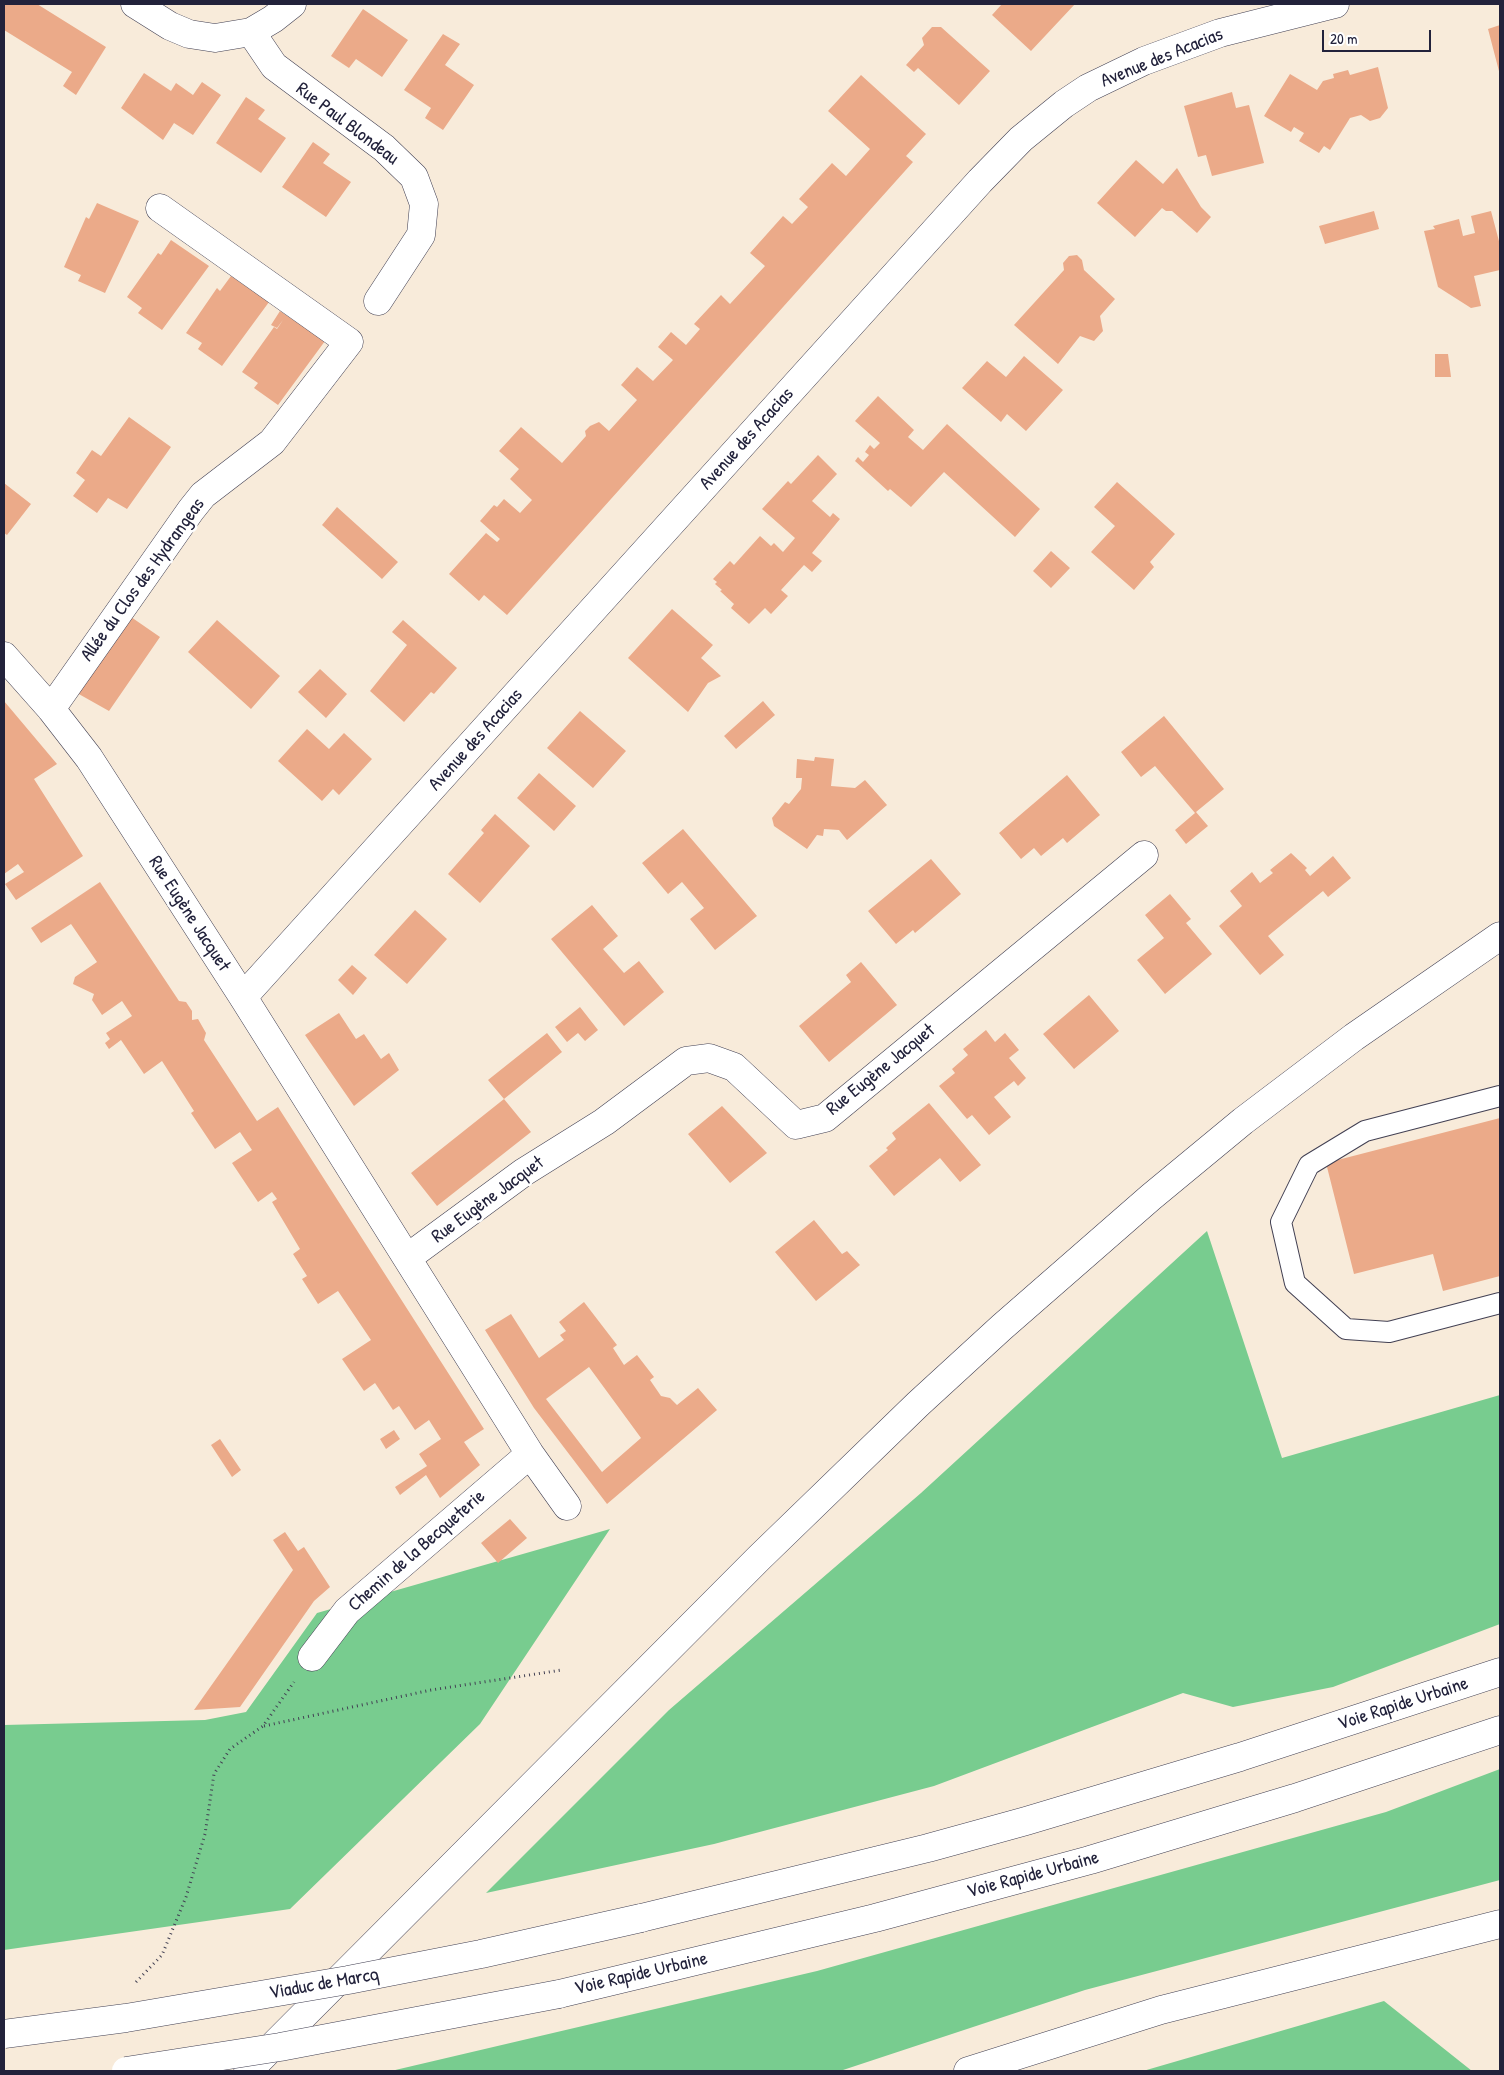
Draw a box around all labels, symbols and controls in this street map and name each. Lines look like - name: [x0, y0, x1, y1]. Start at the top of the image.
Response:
- scale bar: [1324, 20, 1433, 52]
- street label: Avenue des Acacias: [1098, 23, 1226, 93]
- text: 20 m: [1330, 28, 1357, 49]
- street label: Rue Paul Blondeau: [291, 78, 403, 170]
- street label: Avenue des Acacias: [695, 383, 799, 495]
- street label: Allée du Clos des Hydrangeas: [76, 494, 210, 666]
- street label: Avenue des Acacias: [424, 684, 528, 796]
- street label: Rue Eugène Jacquet: [143, 852, 235, 976]
- street label: Rue Eugène Jacquet: [822, 1019, 940, 1121]
- street label: Rue Eugène Jacquet: [427, 1152, 549, 1248]
- street label: Chemin de la Becqueterie: [344, 1485, 490, 1617]
- street label: Voie Rapide Urbaine: [1335, 1672, 1471, 1736]
- street label: Voie Rapide Urbaine: [964, 1846, 1102, 1904]
- street label: Voie Rapide Urbaine: [572, 1948, 710, 2000]
- street label: Viaduc de Marcq: [268, 1963, 380, 2005]

